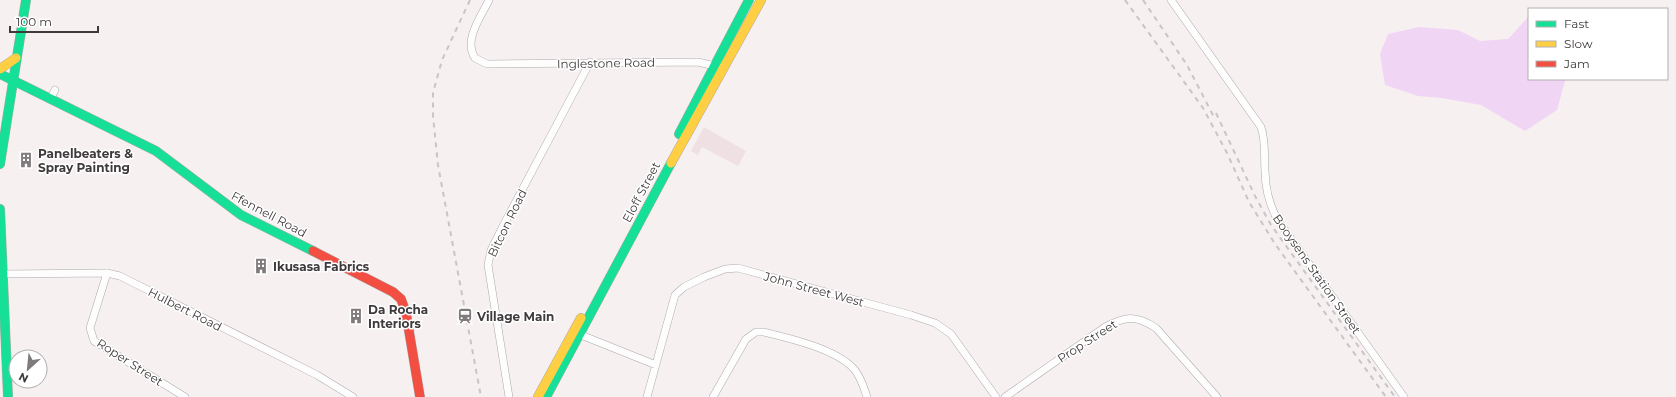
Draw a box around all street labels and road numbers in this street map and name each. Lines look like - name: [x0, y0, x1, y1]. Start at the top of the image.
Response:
- street label: Inglestone Road: [557, 55, 655, 71]
- street label: Eloff Street: [619, 159, 663, 225]
- street label: Bitcon Road: [484, 187, 530, 259]
- street label: Ffennell Road: [229, 188, 309, 240]
- street label: Booysens Station Street: [1270, 211, 1364, 337]
- street label: John Street West: [761, 268, 866, 310]
- street label: Hulbert Road: [146, 284, 224, 334]
- street label: Prop Street: [1054, 316, 1120, 366]
- street label: Roper Street: [94, 335, 166, 389]

